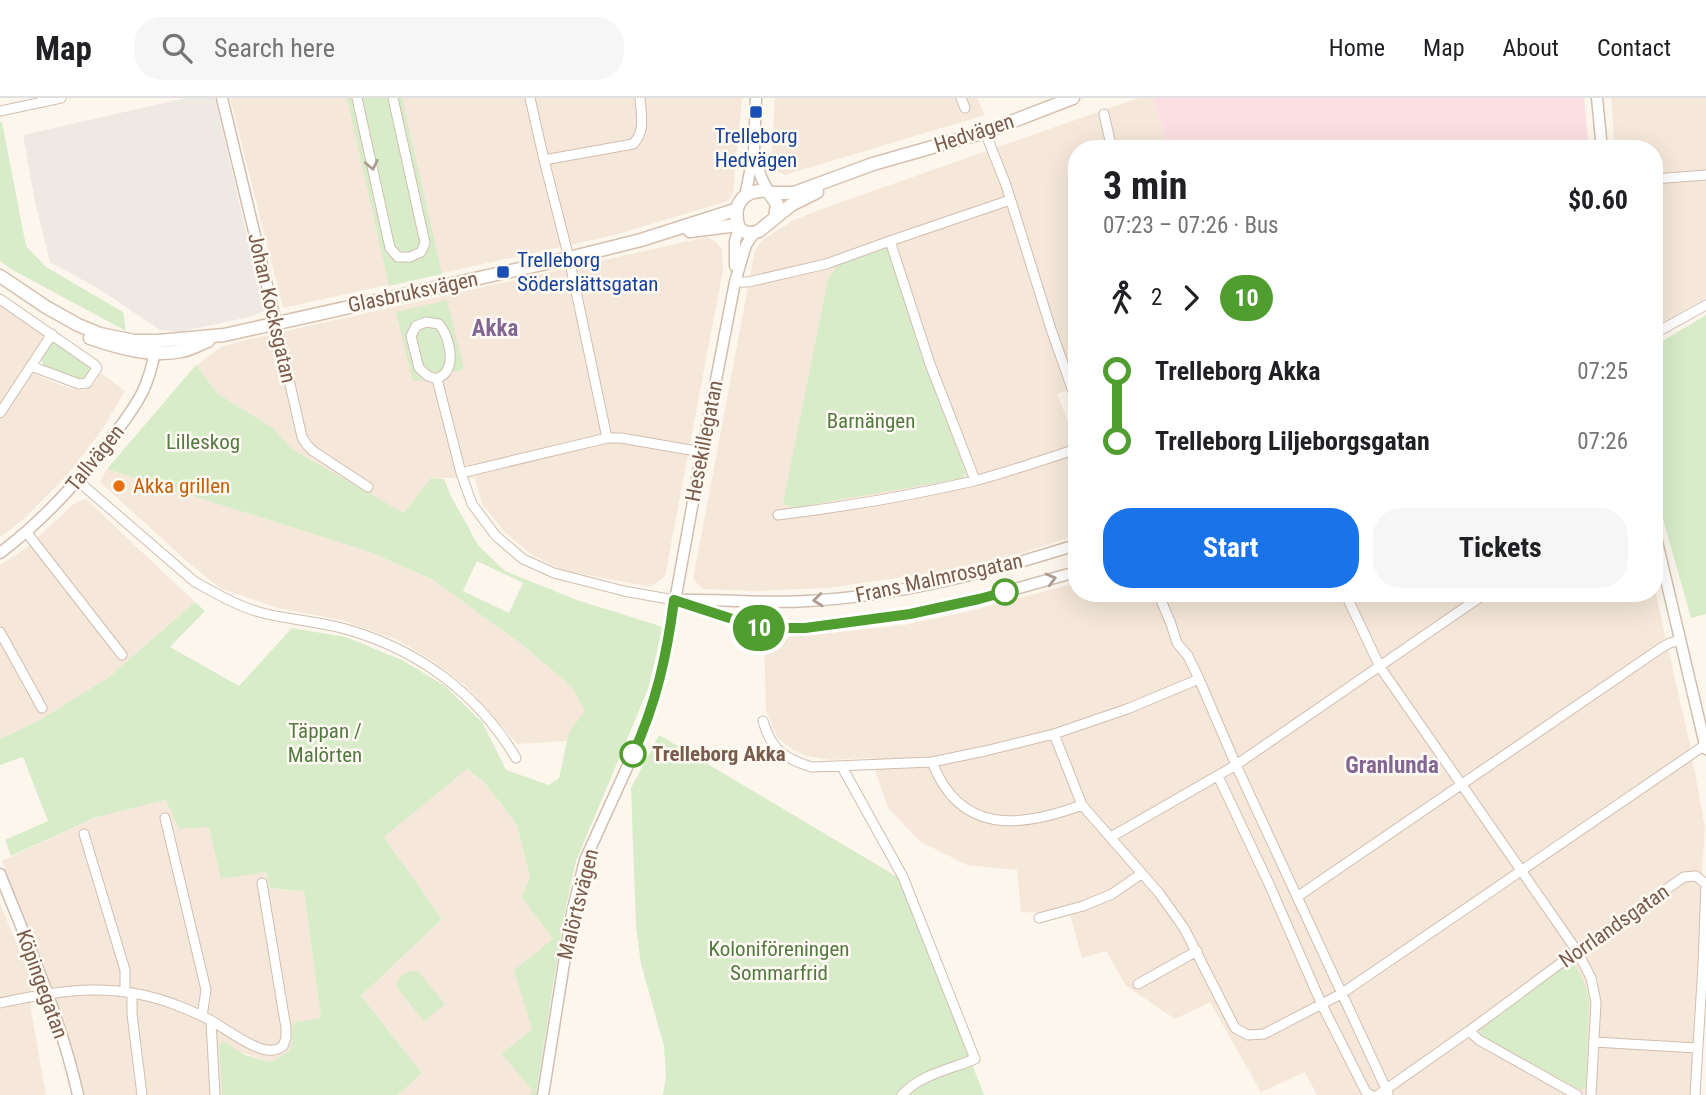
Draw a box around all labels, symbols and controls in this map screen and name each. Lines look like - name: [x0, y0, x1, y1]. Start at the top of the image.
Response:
- search box: [134, 17, 624, 80]
- text: Map: [35, 29, 92, 68]
- icon: search: [158, 29, 196, 67]
- text: Search here: [214, 33, 335, 63]
- text: Home: [1329, 34, 1385, 62]
- text: Map: [1423, 34, 1465, 62]
- text: About: [1503, 34, 1559, 62]
- text: Contact: [1597, 34, 1671, 62]
- marker: Trelleborg Hedvägen: [748, 104, 764, 120]
- street label: Hedvägen: [931, 109, 1017, 157]
- place label: Trelleborg Hedvägen: [714, 124, 798, 172]
- one-way arrow: [364, 159, 378, 171]
- text: 3 min: [1103, 164, 1187, 208]
- text: $0.60: [1568, 185, 1628, 215]
- text: 07:23 – 07:26 · Bus: [1103, 212, 1279, 239]
- street label: Johan Kocksgatan: [243, 231, 301, 385]
- place label: Trelleborg Söderslättsgatan: [517, 248, 658, 296]
- marker: Trelleborg Söderslättsgatan: [495, 264, 511, 280]
- street label: Glasbruksvägen: [346, 267, 480, 317]
- icon: walk: [1103, 279, 1141, 317]
- icon: forward: [1172, 279, 1210, 317]
- text: 2: [1151, 284, 1162, 311]
- text: 10: [1234, 284, 1259, 312]
- district label: Akka: [472, 315, 518, 342]
- text: Trelleborg Akka: [1155, 356, 1321, 386]
- text: 07:25: [1577, 358, 1628, 385]
- street label: Hesekillegatan: [680, 378, 728, 504]
- park label: Barnängen: [827, 409, 915, 433]
- street label: Tallvägen: [61, 420, 129, 496]
- text: Trelleborg Liljeborgsgatan: [1155, 426, 1430, 456]
- text: 07:26: [1577, 428, 1628, 455]
- park label: Lilleskog: [166, 430, 240, 454]
- place label: Akka grillen: [133, 474, 230, 498]
- marker: Akka grillen: [111, 478, 127, 494]
- button: Start: [1103, 508, 1359, 588]
- button: Tickets: [1373, 508, 1628, 588]
- street label: Frans Malmrosgatan: [853, 549, 1025, 607]
- one-way arrow: [1045, 573, 1057, 588]
- unlabelled marker: [992, 579, 1018, 605]
- one-way arrow: [813, 592, 824, 607]
- line badge: 10: [728, 605, 790, 651]
- text: 10: [747, 614, 771, 642]
- park label: Täppan / Malörten: [288, 719, 362, 767]
- marker: Trelleborg Akka: [620, 741, 646, 767]
- place label: Trelleborg Akka: [652, 742, 786, 766]
- district label: Granlunda: [1345, 752, 1439, 779]
- street label: Malörtsvägen: [553, 846, 603, 962]
- street label: Norrlandsgatan: [1555, 879, 1673, 973]
- street label: Köpingegatan: [11, 926, 73, 1042]
- park label: Koloniföreningen Sommarfrid: [709, 937, 849, 985]

